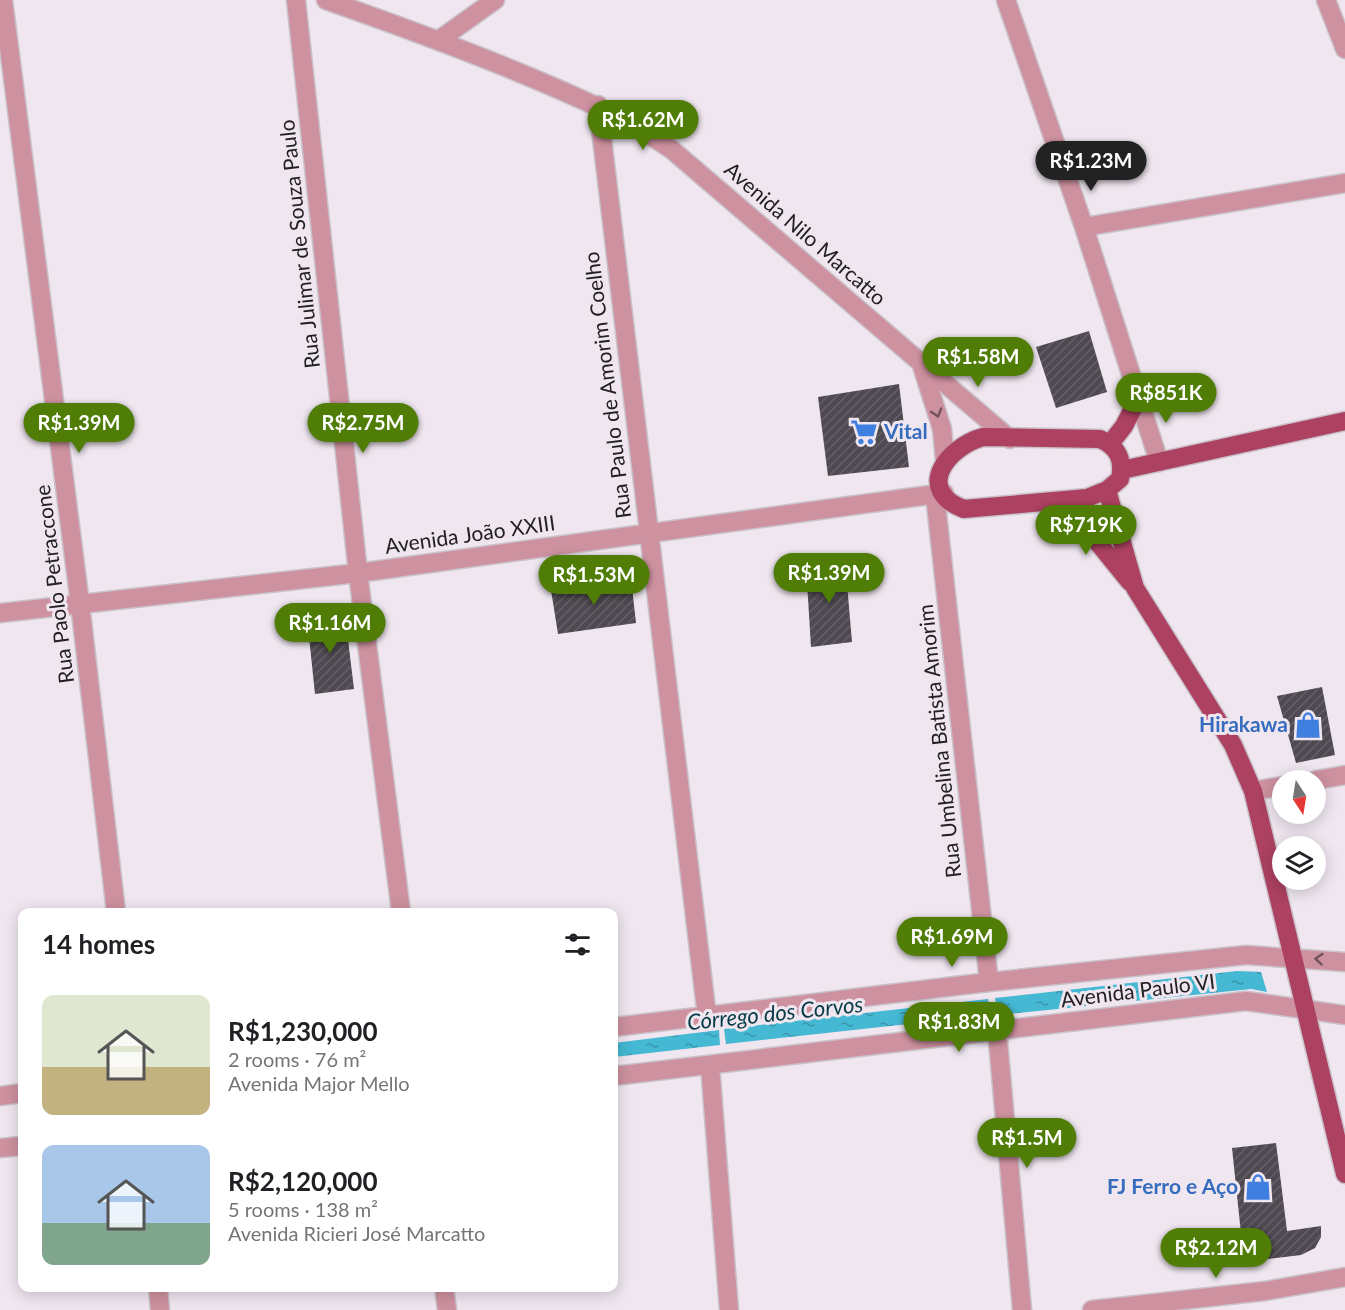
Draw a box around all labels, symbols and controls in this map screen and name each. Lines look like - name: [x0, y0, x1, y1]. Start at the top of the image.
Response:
- pin: R$1.62M: [588, 100, 698, 151]
- text: R$1.62M: [602, 107, 684, 131]
- street label: Rua Julimar de Souza Paulo: [273, 118, 324, 370]
- pin: R$1.23M: [1036, 141, 1146, 192]
- text: R$1.23M: [1050, 148, 1132, 172]
- street label: Avenida Nilo Marcatto: [720, 156, 892, 310]
- street label: Rua Paulo de Amorim Coelho: [578, 250, 635, 520]
- pin: R$1.58M: [923, 337, 1033, 388]
- text: R$1.58M: [937, 344, 1019, 368]
- pin: R$851K: [1117, 373, 1215, 424]
- text: R$851K: [1130, 380, 1202, 404]
- pin: R$1.39M: [24, 403, 134, 454]
- pin: R$2.75M: [308, 403, 418, 454]
- one-way arrow: [930, 407, 942, 418]
- text: R$1.39M: [38, 410, 120, 434]
- text: R$2.75M: [322, 410, 404, 434]
- supermarket icon: Vital: [849, 417, 879, 447]
- place label: Vital: [883, 418, 928, 443]
- street label: Rua Paolo Petraccone: [29, 483, 78, 685]
- pin: R$719K: [1037, 505, 1135, 556]
- street label: Avenida João XXIII: [383, 509, 557, 558]
- text: R$719K: [1050, 512, 1122, 536]
- pin: R$1.39M: [774, 553, 884, 604]
- pin: R$1.53M: [539, 555, 649, 606]
- text: R$1.39M: [788, 560, 870, 584]
- text: R$1.53M: [553, 562, 635, 586]
- pin: R$1.16M: [275, 603, 385, 654]
- street label: Rua Umbelina Batista Amorim: [912, 603, 965, 879]
- text: R$1.16M: [289, 610, 371, 634]
- shop icon: Hirakawa: [1293, 710, 1323, 740]
- place label: Hirakawa: [1199, 711, 1288, 736]
- north arrow: [1272, 770, 1326, 824]
- map controls: [1272, 770, 1326, 890]
- button: layers: [1272, 836, 1326, 890]
- pin: R$1.69M: [897, 917, 1007, 968]
- text: R$1.69M: [911, 924, 993, 948]
- text: 14 homes: [42, 928, 155, 960]
- icon: filters: [561, 928, 594, 961]
- one-way arrow: [1314, 953, 1323, 966]
- street label: Avenida Paulo VI: [1059, 968, 1216, 1011]
- water label: Córrego dos Corvos: [686, 990, 864, 1035]
- pin: R$1.83M: [904, 1002, 1014, 1053]
- text: R$1.83M: [918, 1009, 1000, 1033]
- text: R$1,230,000: [228, 1015, 378, 1047]
- icon: home: [90, 1019, 162, 1091]
- text: 2 rooms · 76 m²: [228, 1047, 366, 1071]
- text: Avenida Major Mello: [228, 1071, 410, 1095]
- pin: R$1.5M: [978, 1118, 1076, 1169]
- text: R$1.5M: [991, 1125, 1063, 1149]
- text: R$2,120,000: [228, 1165, 378, 1197]
- icon: home: [90, 1169, 162, 1241]
- shop icon: FJ Ferro e Aço: [1243, 1172, 1273, 1202]
- place label: FJ Ferro e Aço: [1107, 1173, 1238, 1198]
- text: 5 rooms · 138 m²: [228, 1197, 378, 1221]
- text: Avenida Ricieri José Marcatto: [228, 1221, 485, 1245]
- pin: R$2.12M: [1161, 1228, 1271, 1279]
- text: R$2.12M: [1175, 1235, 1257, 1259]

